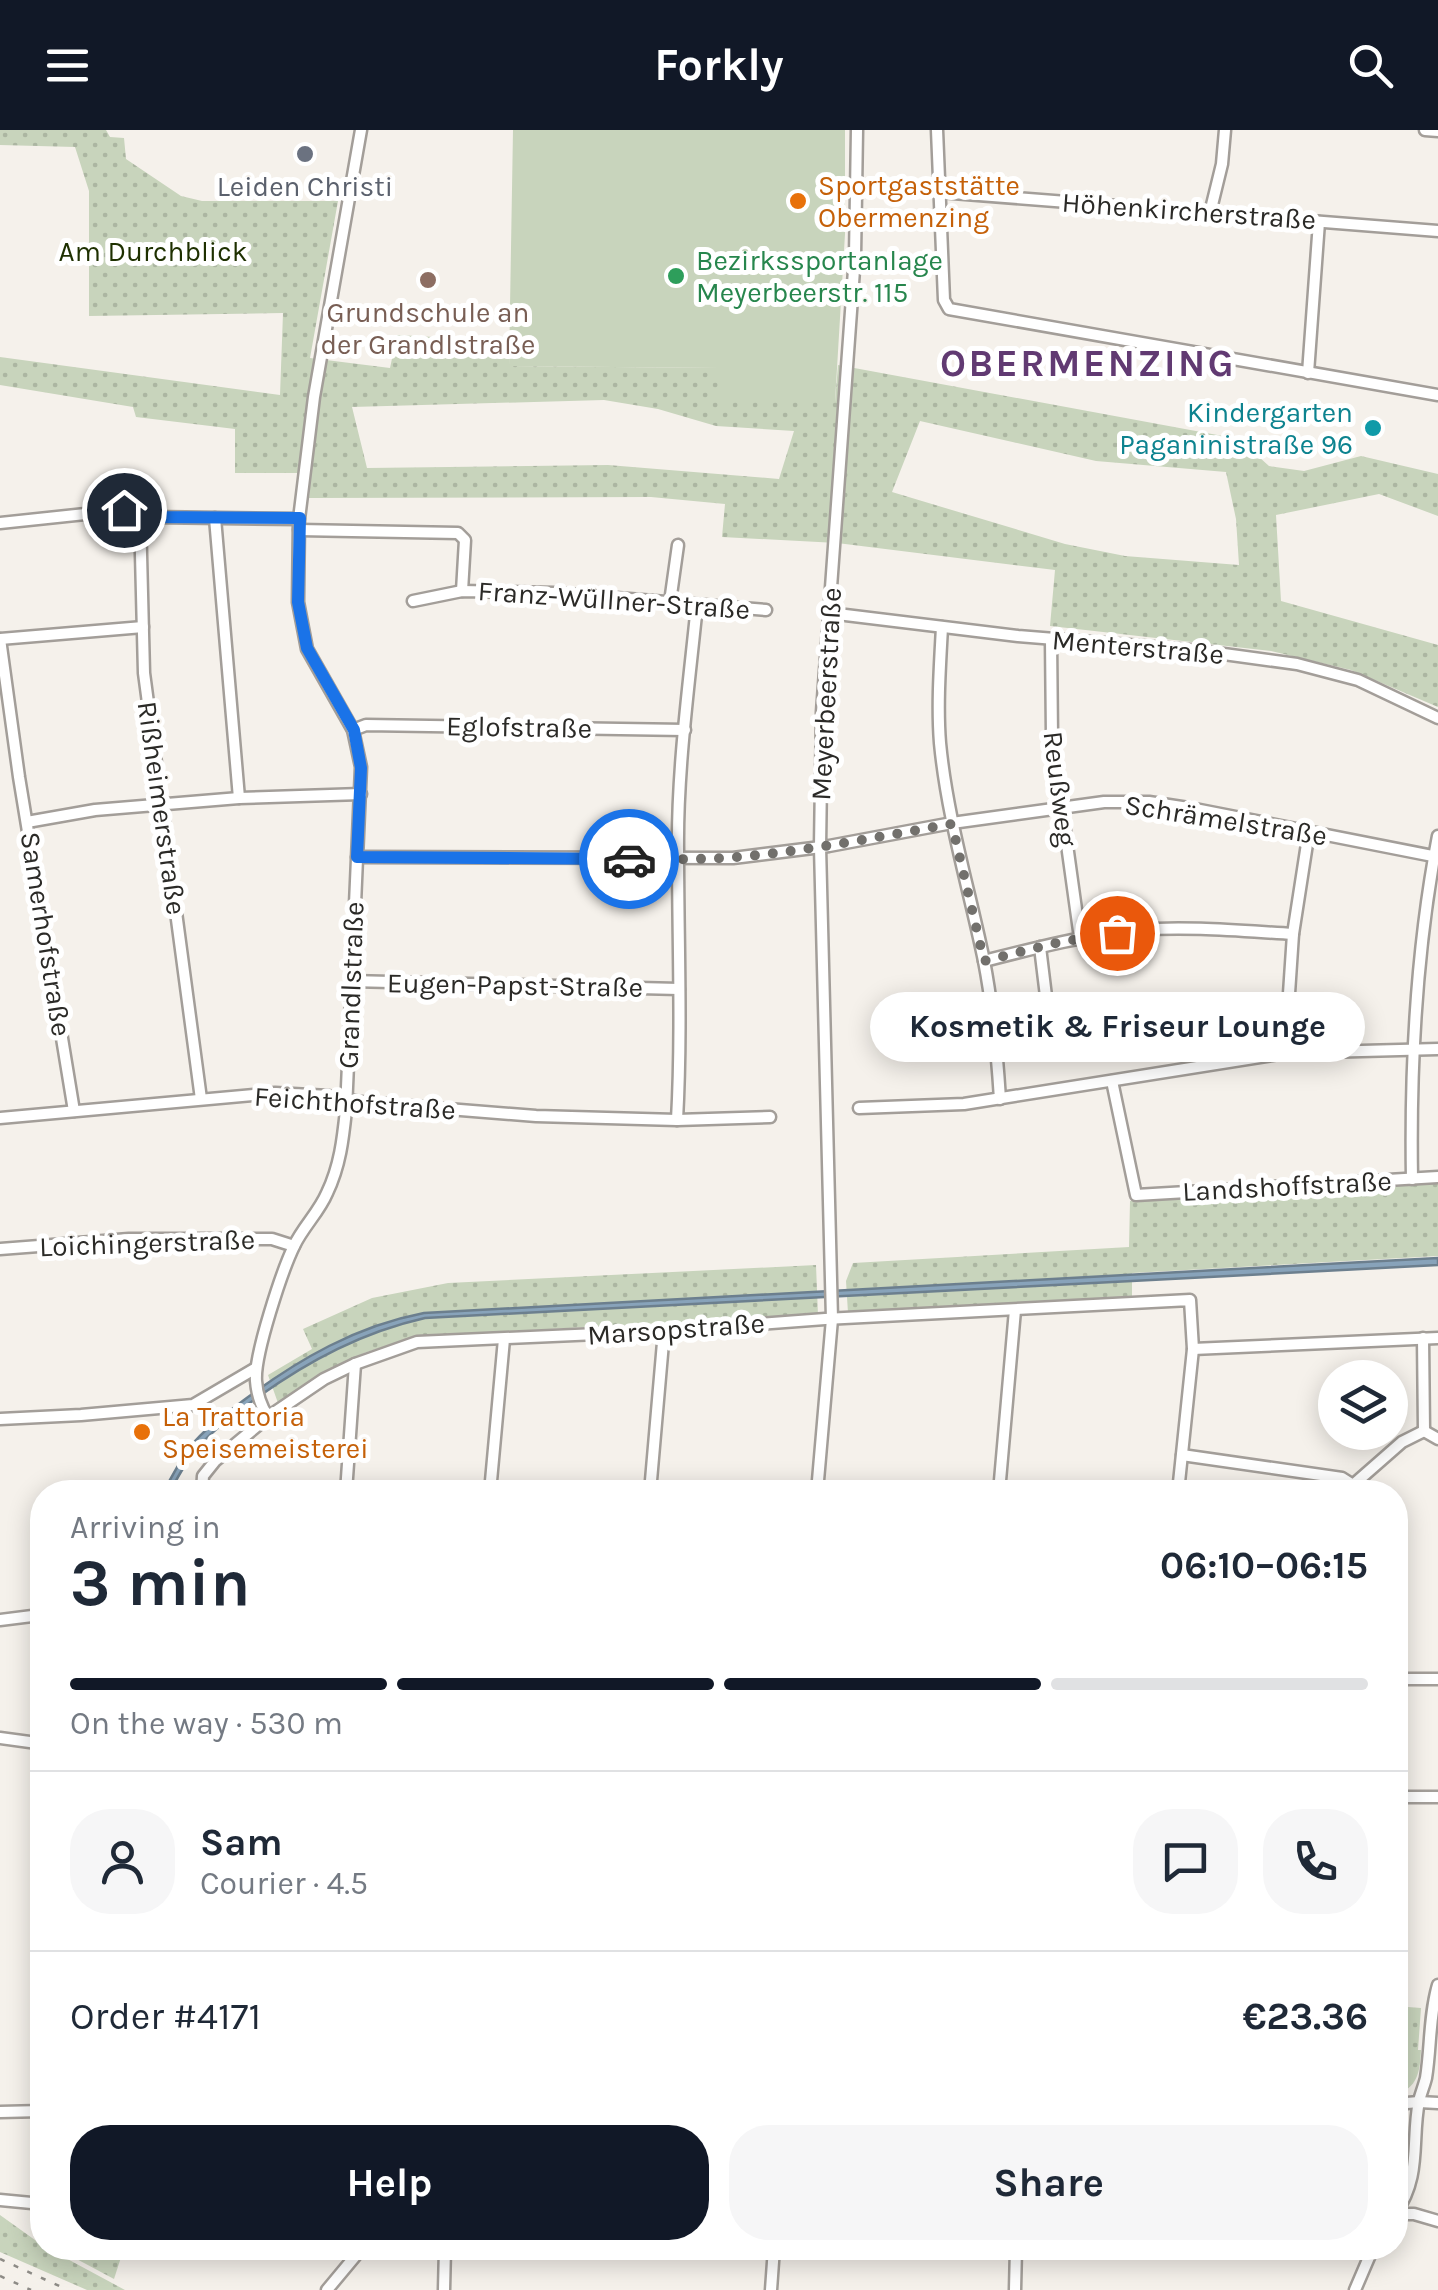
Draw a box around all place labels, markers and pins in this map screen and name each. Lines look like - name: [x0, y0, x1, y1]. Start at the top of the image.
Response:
- marker: Leiden Christi: [294, 143, 316, 165]
- place label: Sportgaststätte Obermenzing: [818, 169, 1020, 234]
- place label: Leiden Christi: [217, 170, 393, 203]
- marker: Sportgaststätte Obermenzing: [787, 190, 809, 212]
- place label: Bezirkssportanlage Meyerbeerstr. 115: [696, 244, 943, 309]
- marker: Bezirkssportanlage Meyerbeerstr. 115: [665, 265, 687, 287]
- marker: Grundschule an der Grandlstraße: [417, 269, 439, 291]
- place label: Grundschule an der Grandlstraße: [321, 296, 535, 361]
- place label: Kindergarten Paganinistraße 96: [1119, 396, 1353, 461]
- marker: Kindergarten Paganinistraße 96: [1362, 417, 1384, 439]
- pin: [82, 468, 167, 553]
- pin: [1075, 891, 1160, 976]
- callout: Kosmetik & Friseur Lounge: [870, 993, 1364, 1063]
- place label: La Trattoria Speisemeisterei: [162, 1400, 369, 1465]
- marker: La Trattoria Speisemeisterei: [131, 1421, 153, 1443]

